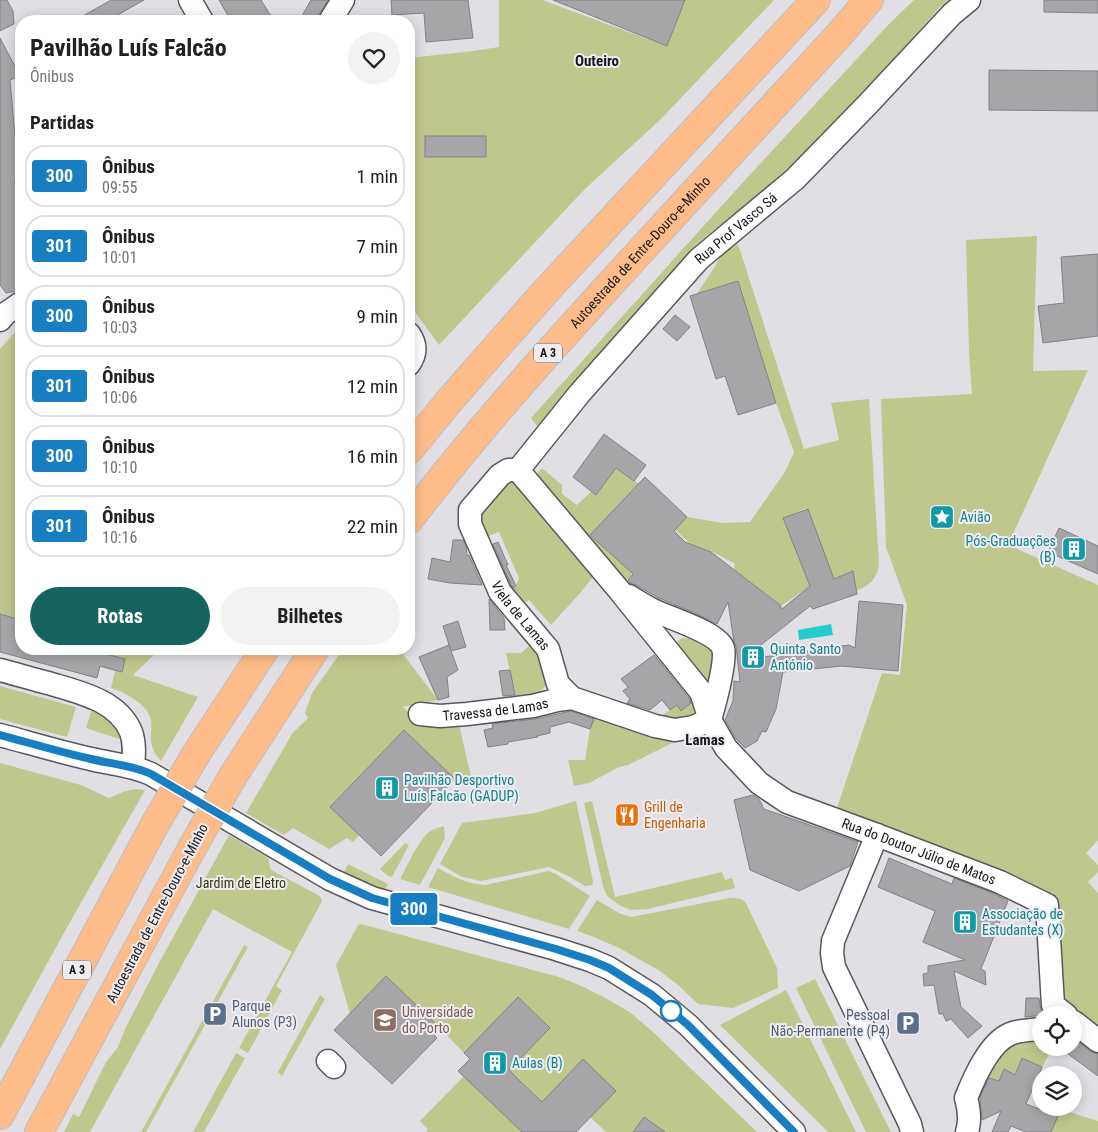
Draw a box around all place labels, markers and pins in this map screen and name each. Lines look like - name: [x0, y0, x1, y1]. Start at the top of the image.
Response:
- place icon: Avião: [929, 504, 955, 530]
- place label: Avião: [960, 509, 991, 525]
- place label: Pós-Graduações (B): [966, 533, 1056, 566]
- building icon: Pós-Graduações (B): [1061, 536, 1087, 562]
- place label: Quinta Santo António: [770, 641, 841, 673]
- building icon: Quinta Santo António: [740, 644, 766, 670]
- place label: Pavilhão Desportivo Luís Falcão (GADUP): [404, 772, 519, 805]
- building icon: Pavilhão Desportivo Luís Falcão (GADUP): [374, 775, 400, 801]
- place label: Grill de Engenharia: [644, 799, 706, 831]
- restaurant icon: Grill de Engenharia: [614, 802, 640, 828]
- place label: Associação de Estudantes (X): [982, 906, 1064, 939]
- building icon: Associação de Estudantes (X): [952, 909, 978, 935]
- place label: Parque Alunos (P3): [232, 998, 297, 1031]
- unlabelled marker: [660, 1000, 682, 1022]
- parking icon: Parque Alunos (P3): [202, 1001, 228, 1027]
- place label: Universidade do Porto: [402, 1004, 474, 1036]
- school or university icon: Universidade do Porto: [372, 1007, 398, 1033]
- place label: Pessoal Não-Permanente (P4): [771, 1007, 890, 1040]
- parking icon: Pessoal Não-Permanente (P4): [895, 1010, 921, 1036]
- building icon: Aulas (B): [482, 1050, 508, 1076]
- place label: Aulas (B): [512, 1055, 563, 1072]

